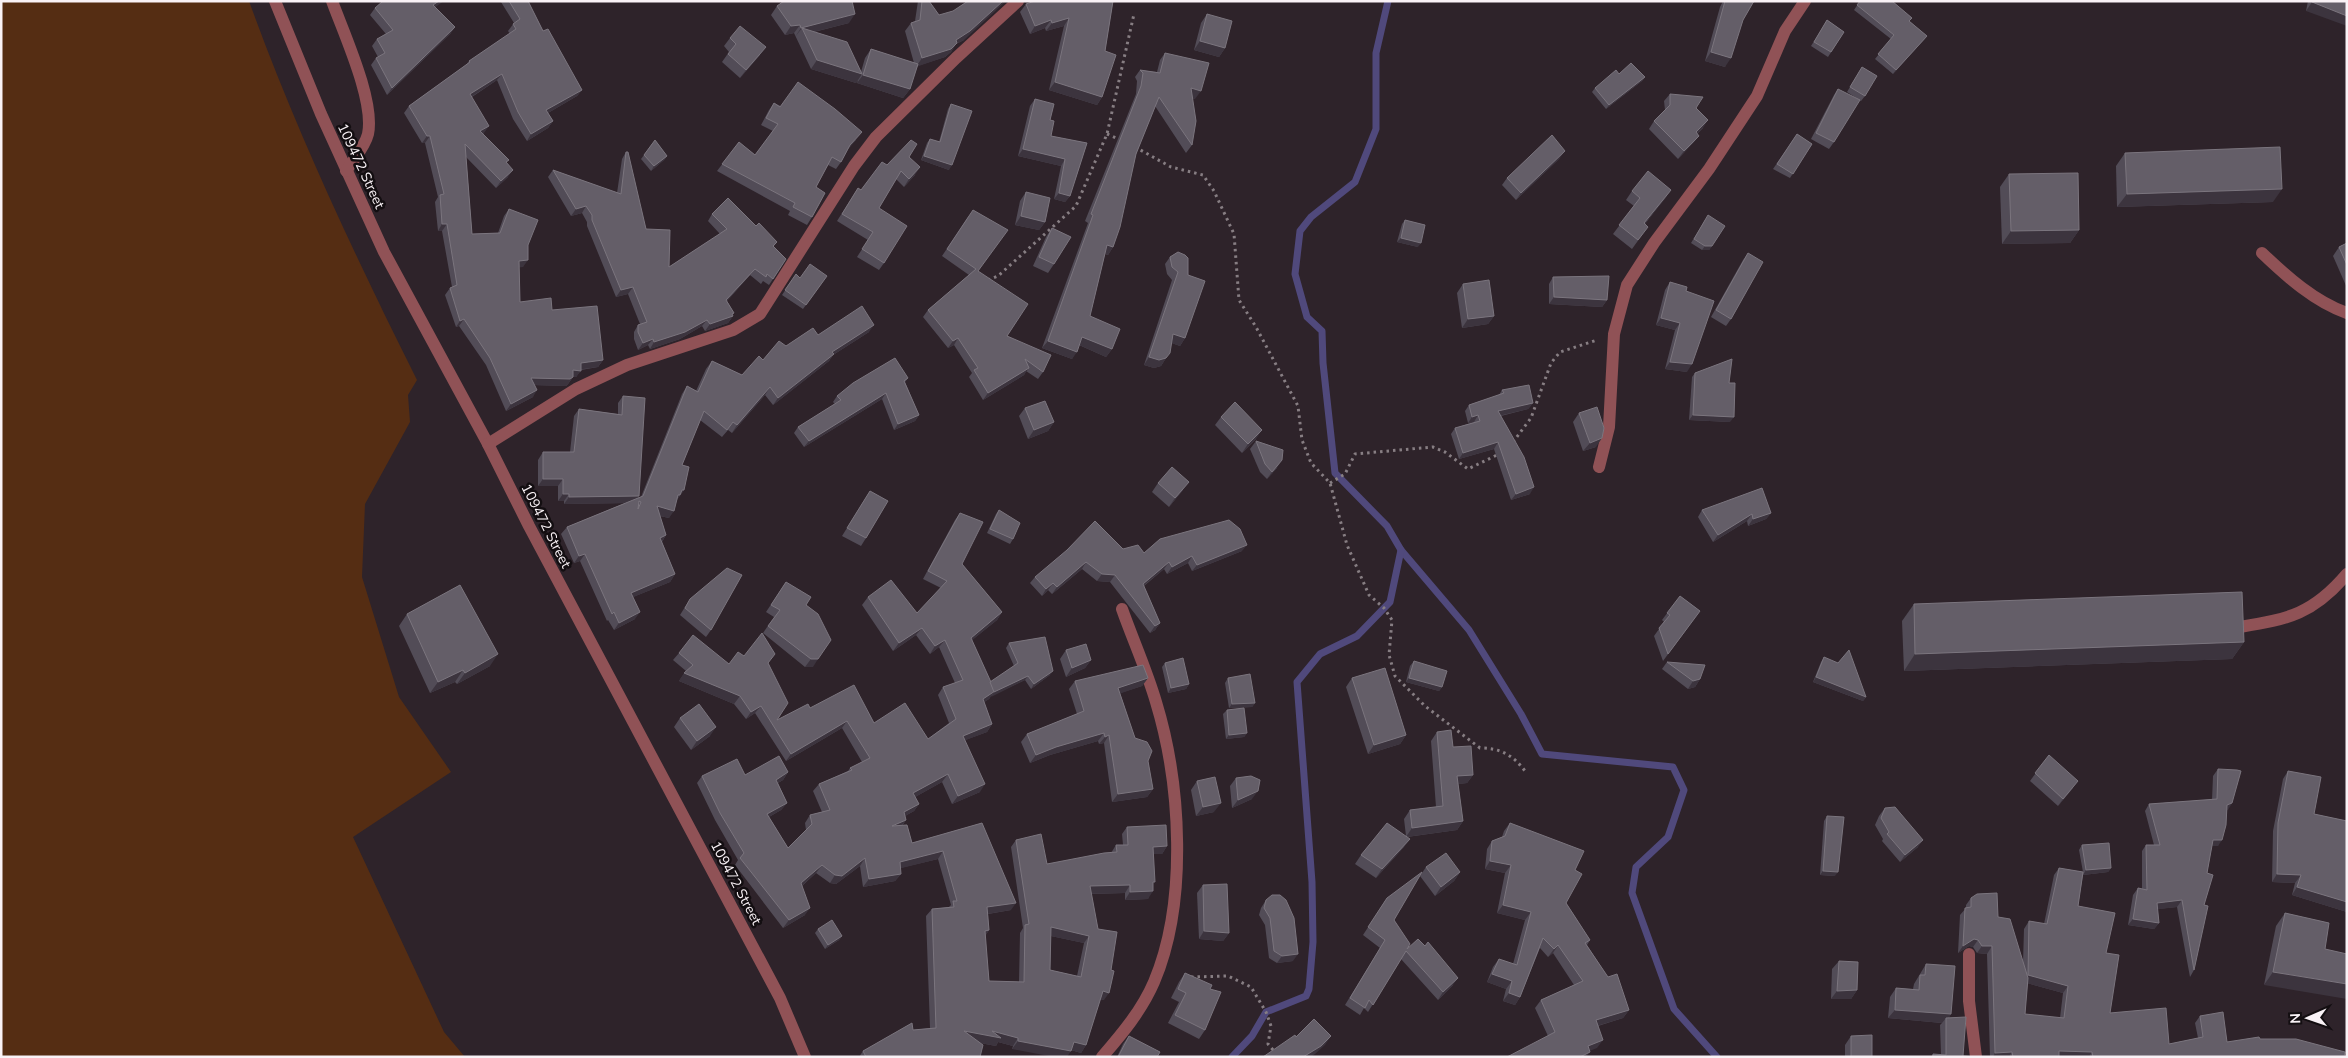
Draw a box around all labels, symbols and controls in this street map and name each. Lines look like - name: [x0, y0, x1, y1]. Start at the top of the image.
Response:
- street label: 109472 Street: [333, 120, 389, 212]
- street label: 109472 Street: [517, 481, 575, 571]
- street label: 109472 Street: [706, 838, 766, 928]
- north arrow: [2283, 993, 2333, 1043]
- text: N: [2286, 1013, 2305, 1024]

